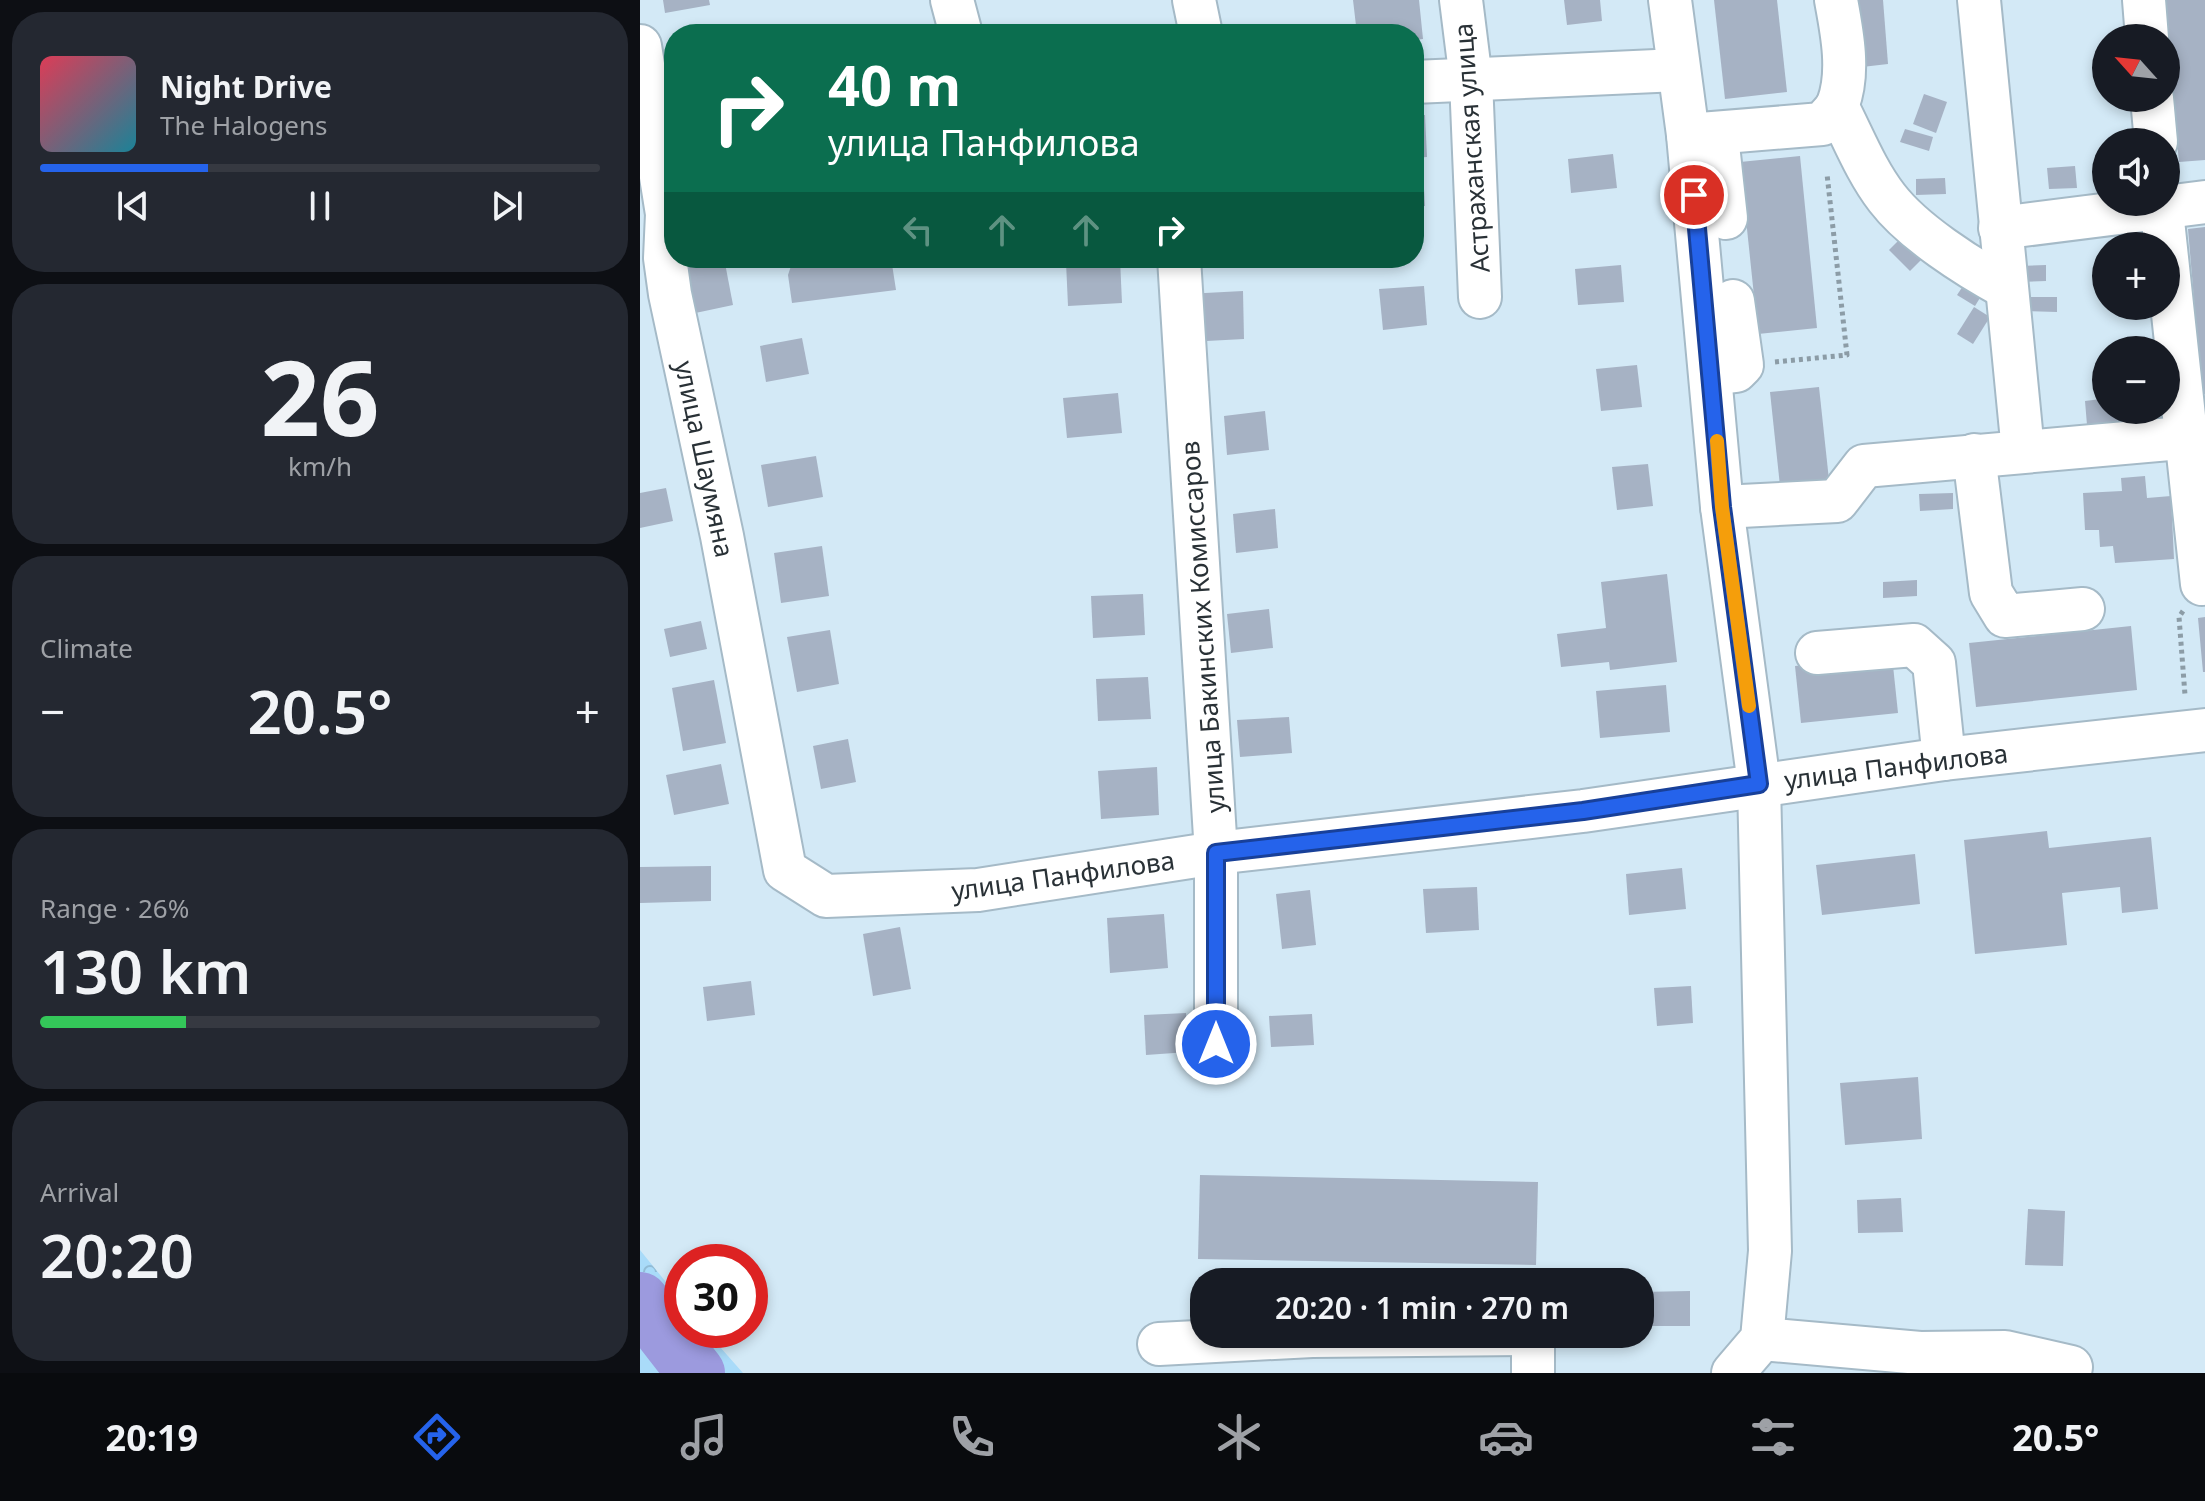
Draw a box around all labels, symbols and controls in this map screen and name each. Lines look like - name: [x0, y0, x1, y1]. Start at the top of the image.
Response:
- street label: Астраханская улица: [1444, 22, 1498, 274]
- north arrow: [2092, 24, 2180, 112]
- map controls: [2092, 24, 2180, 424]
- text: 40 m: [828, 46, 961, 122]
- icon: right: [696, 56, 800, 160]
- text: Night Drive: [160, 66, 332, 107]
- text: The Halogens: [160, 107, 327, 143]
- text: улица Панфилова: [828, 118, 1140, 167]
- button: sound: [2092, 128, 2180, 216]
- pin: [1660, 161, 1728, 229]
- icon: arrive: [1672, 173, 1716, 217]
- icon: previous: [111, 184, 155, 228]
- icon: pause: [298, 184, 342, 228]
- icon: next: [485, 184, 529, 228]
- icon: left: [896, 208, 940, 252]
- icon: ahead: [980, 208, 1024, 252]
- icon: ahead: [1064, 208, 1108, 252]
- icon: right: [1148, 208, 1192, 252]
- button: +: [2092, 232, 2180, 320]
- text: 26: [261, 325, 379, 466]
- button: −: [2092, 336, 2180, 424]
- street label: улица Шаумяна: [667, 357, 743, 561]
- street label: улица Бакинских Комиссаров: [1171, 440, 1233, 814]
- text: km/h: [288, 448, 352, 484]
- text: Climate: [40, 630, 133, 666]
- text: 20.5°: [247, 670, 393, 752]
- text: −: [40, 681, 65, 741]
- text: +: [575, 681, 600, 741]
- street label: улица Панфилова: [1782, 734, 2010, 798]
- street label: улица Панфилова: [949, 842, 1177, 908]
- text: Range · 26%: [40, 890, 189, 926]
- text: 130 km: [40, 930, 251, 1012]
- position arrow: [1174, 1002, 1258, 1086]
- text: Arrival: [40, 1174, 119, 1210]
- text: 20:20: [40, 1214, 194, 1296]
- speed limit sign: 30: [664, 1244, 768, 1348]
- text: 20:20 · 1 min · 270 m: [1275, 1287, 1569, 1328]
- icon: directions: [409, 1409, 465, 1465]
- icon: music: [676, 1409, 732, 1465]
- icon: phone: [944, 1409, 1000, 1465]
- icon: climate: [1211, 1409, 1267, 1465]
- icon: car: [1478, 1409, 1534, 1465]
- icon: filters: [1745, 1409, 1801, 1465]
- text: 20:19: [106, 1413, 198, 1462]
- text: 20.5°: [2012, 1413, 2099, 1462]

